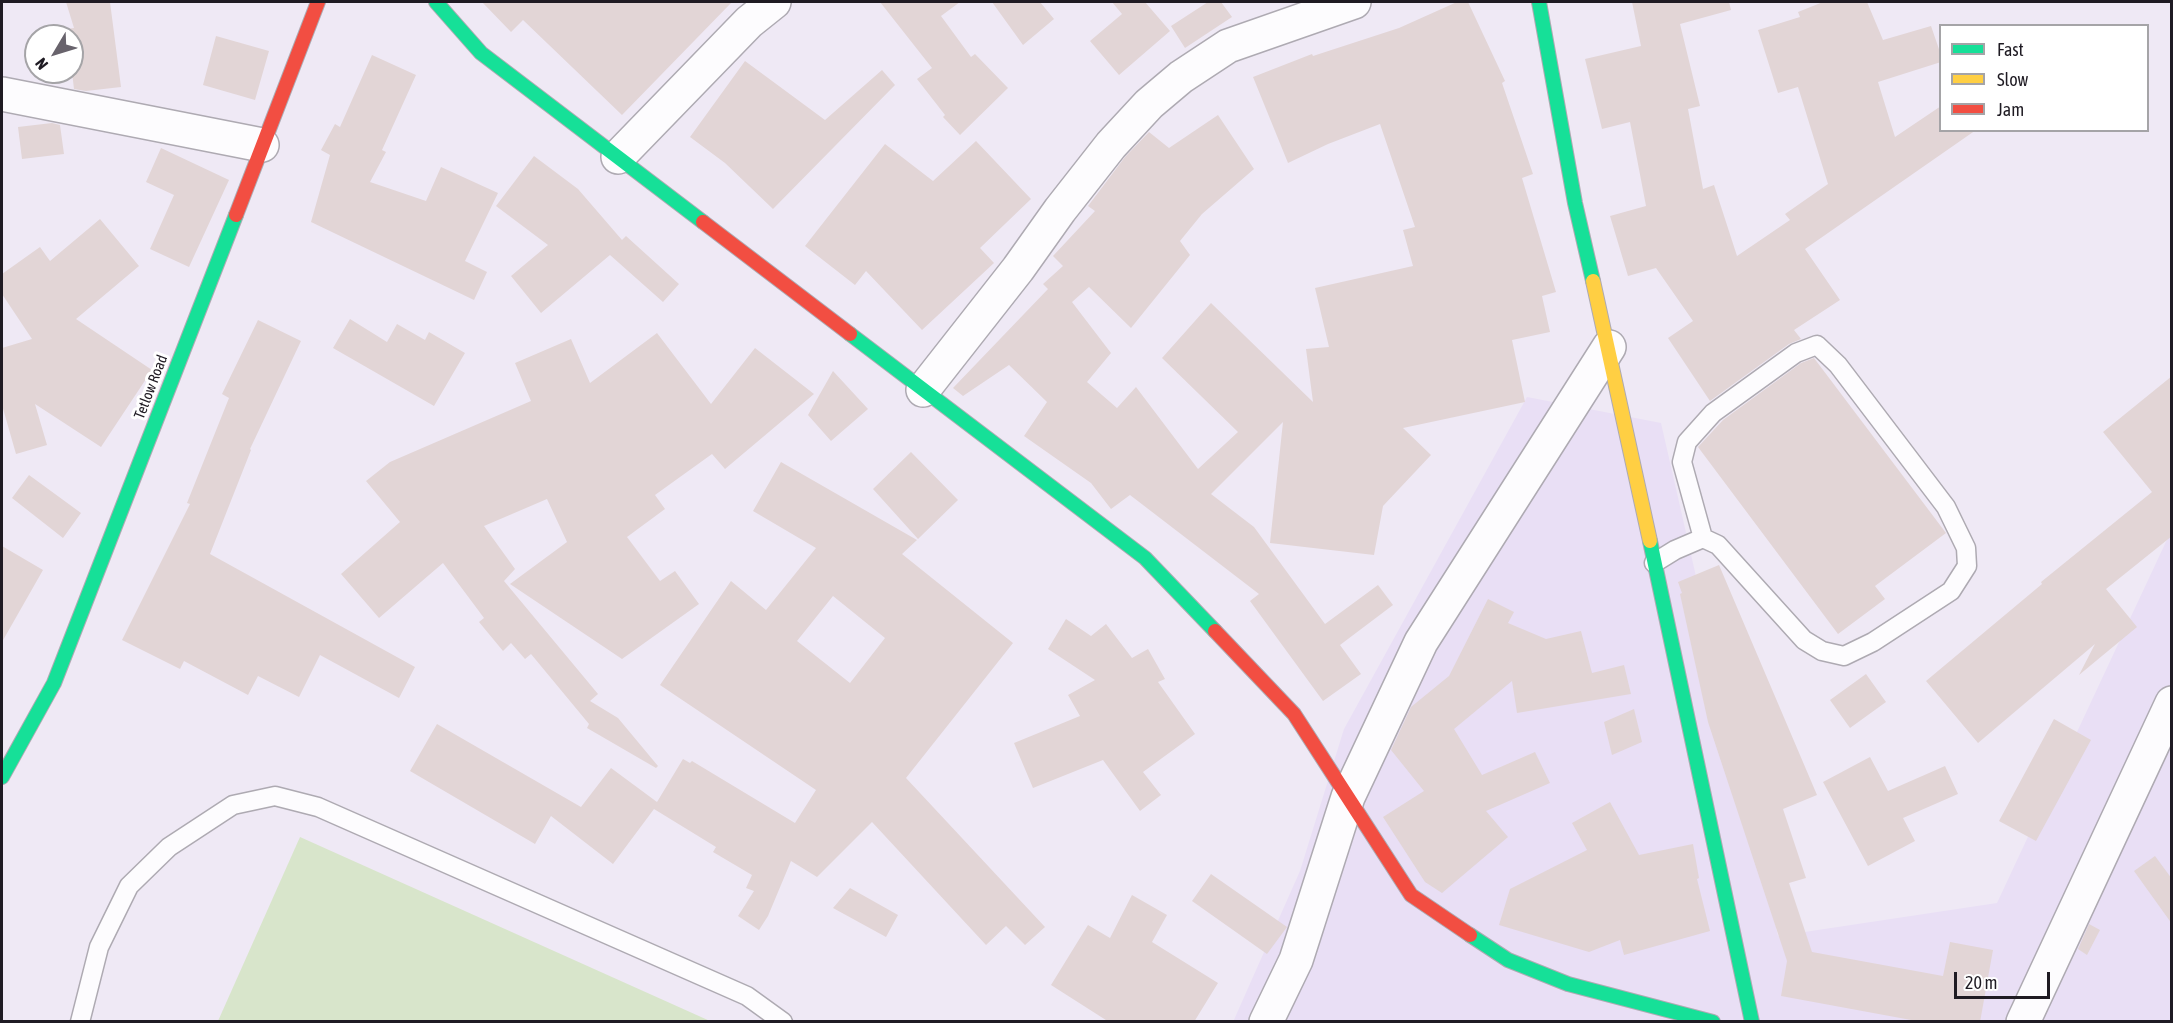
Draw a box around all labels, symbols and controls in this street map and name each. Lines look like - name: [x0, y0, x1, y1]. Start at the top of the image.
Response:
- north arrow: [24, 24, 84, 84]
- legend: [1939, 24, 2149, 132]
- text: Fast: [1997, 39, 2024, 60]
- text: N: [31, 55, 51, 73]
- text: Slow: [1997, 69, 2028, 90]
- text: Jam: [1997, 99, 2024, 120]
- street label: Tetlow Road: [131, 352, 171, 422]
- scale bar: [1957, 960, 2053, 998]
- text: 20 m: [1965, 972, 1997, 993]

